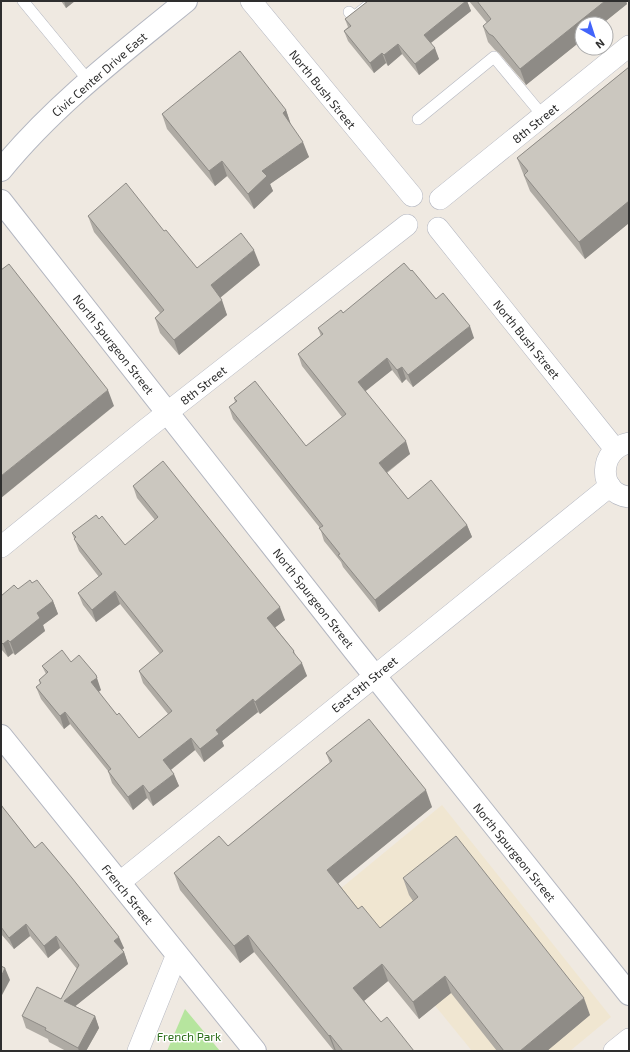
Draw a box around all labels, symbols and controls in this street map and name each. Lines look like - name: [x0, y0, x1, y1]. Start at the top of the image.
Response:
- north arrow: [574, 16, 614, 56]
- street label: Civic Center Drive East: [49, 29, 150, 119]
- text: N: [593, 37, 608, 52]
- street label: North Bush Street: [287, 47, 359, 132]
- street label: 8th Street: [509, 100, 561, 146]
- street label: North Spurgeon Street: [71, 291, 157, 397]
- street label: North Bush Street: [491, 297, 563, 382]
- street label: 8th Street: [177, 362, 229, 407]
- street label: North Spurgeon Street: [271, 545, 357, 651]
- street label: East 9th Street: [328, 653, 400, 715]
- street label: North Spurgeon Street: [471, 800, 559, 904]
- street label: French Street: [100, 861, 157, 927]
- park label: French Park: [157, 1029, 221, 1043]

